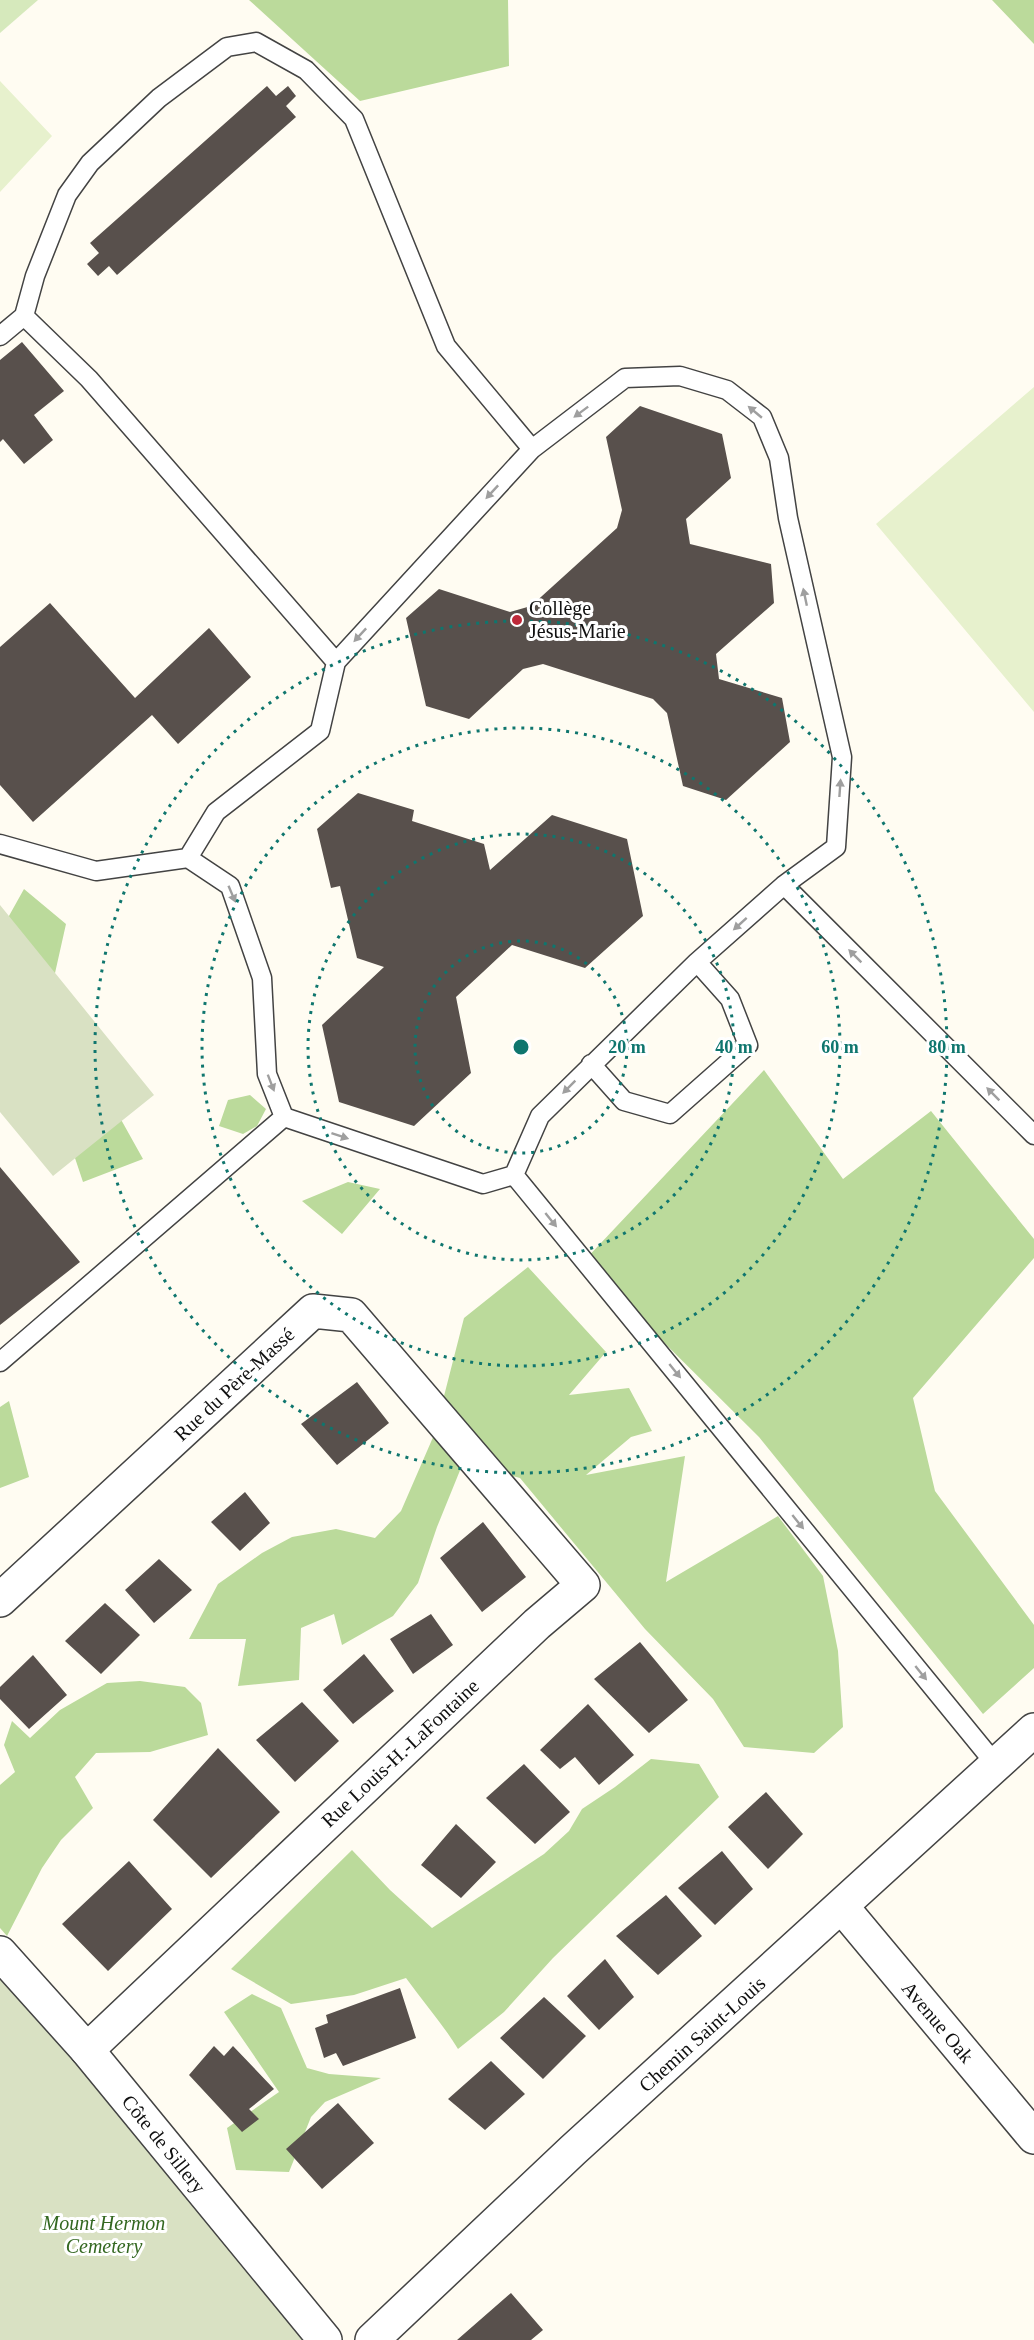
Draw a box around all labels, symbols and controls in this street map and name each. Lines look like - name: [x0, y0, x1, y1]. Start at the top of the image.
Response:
- one-way arrow: [747, 405, 763, 418]
- one-way arrow: [573, 406, 589, 418]
- one-way arrow: [486, 484, 499, 499]
- one-way arrow: [800, 588, 809, 607]
- place label: Collège Jésus-Marie: [529, 597, 626, 642]
- marker: Collège Jésus-Marie: [510, 613, 524, 627]
- one-way arrow: [354, 628, 368, 642]
- one-way arrow: [835, 779, 844, 798]
- one-way arrow: [227, 885, 237, 903]
- one-way arrow: [733, 917, 748, 930]
- one-way arrow: [849, 949, 863, 963]
- centre of rings: [511, 1037, 531, 1057]
- text: 20 m: [608, 1037, 646, 1057]
- text: 40 m: [715, 1037, 753, 1057]
- text: 60 m: [821, 1037, 859, 1057]
- text: 80 m: [928, 1037, 966, 1057]
- one-way arrow: [266, 1074, 276, 1092]
- one-way arrow: [562, 1080, 576, 1094]
- one-way arrow: [986, 1087, 1000, 1101]
- one-way arrow: [331, 1131, 349, 1141]
- one-way arrow: [545, 1213, 557, 1228]
- street label: Rue du Père-Massé: [170, 1323, 298, 1445]
- one-way arrow: [669, 1363, 682, 1379]
- one-way arrow: [792, 1514, 805, 1530]
- one-way arrow: [915, 1666, 927, 1681]
- street label: Rue Louis-H.-LaFontaine: [317, 1674, 483, 1832]
- street label: Chemin Saint-Louis: [635, 1972, 770, 2096]
- street label: Avenue Oak: [898, 1977, 978, 2067]
- street label: Côte de Sillery: [117, 2090, 210, 2198]
- park label: Mount Hermon Cemetery: [42, 2212, 165, 2258]

